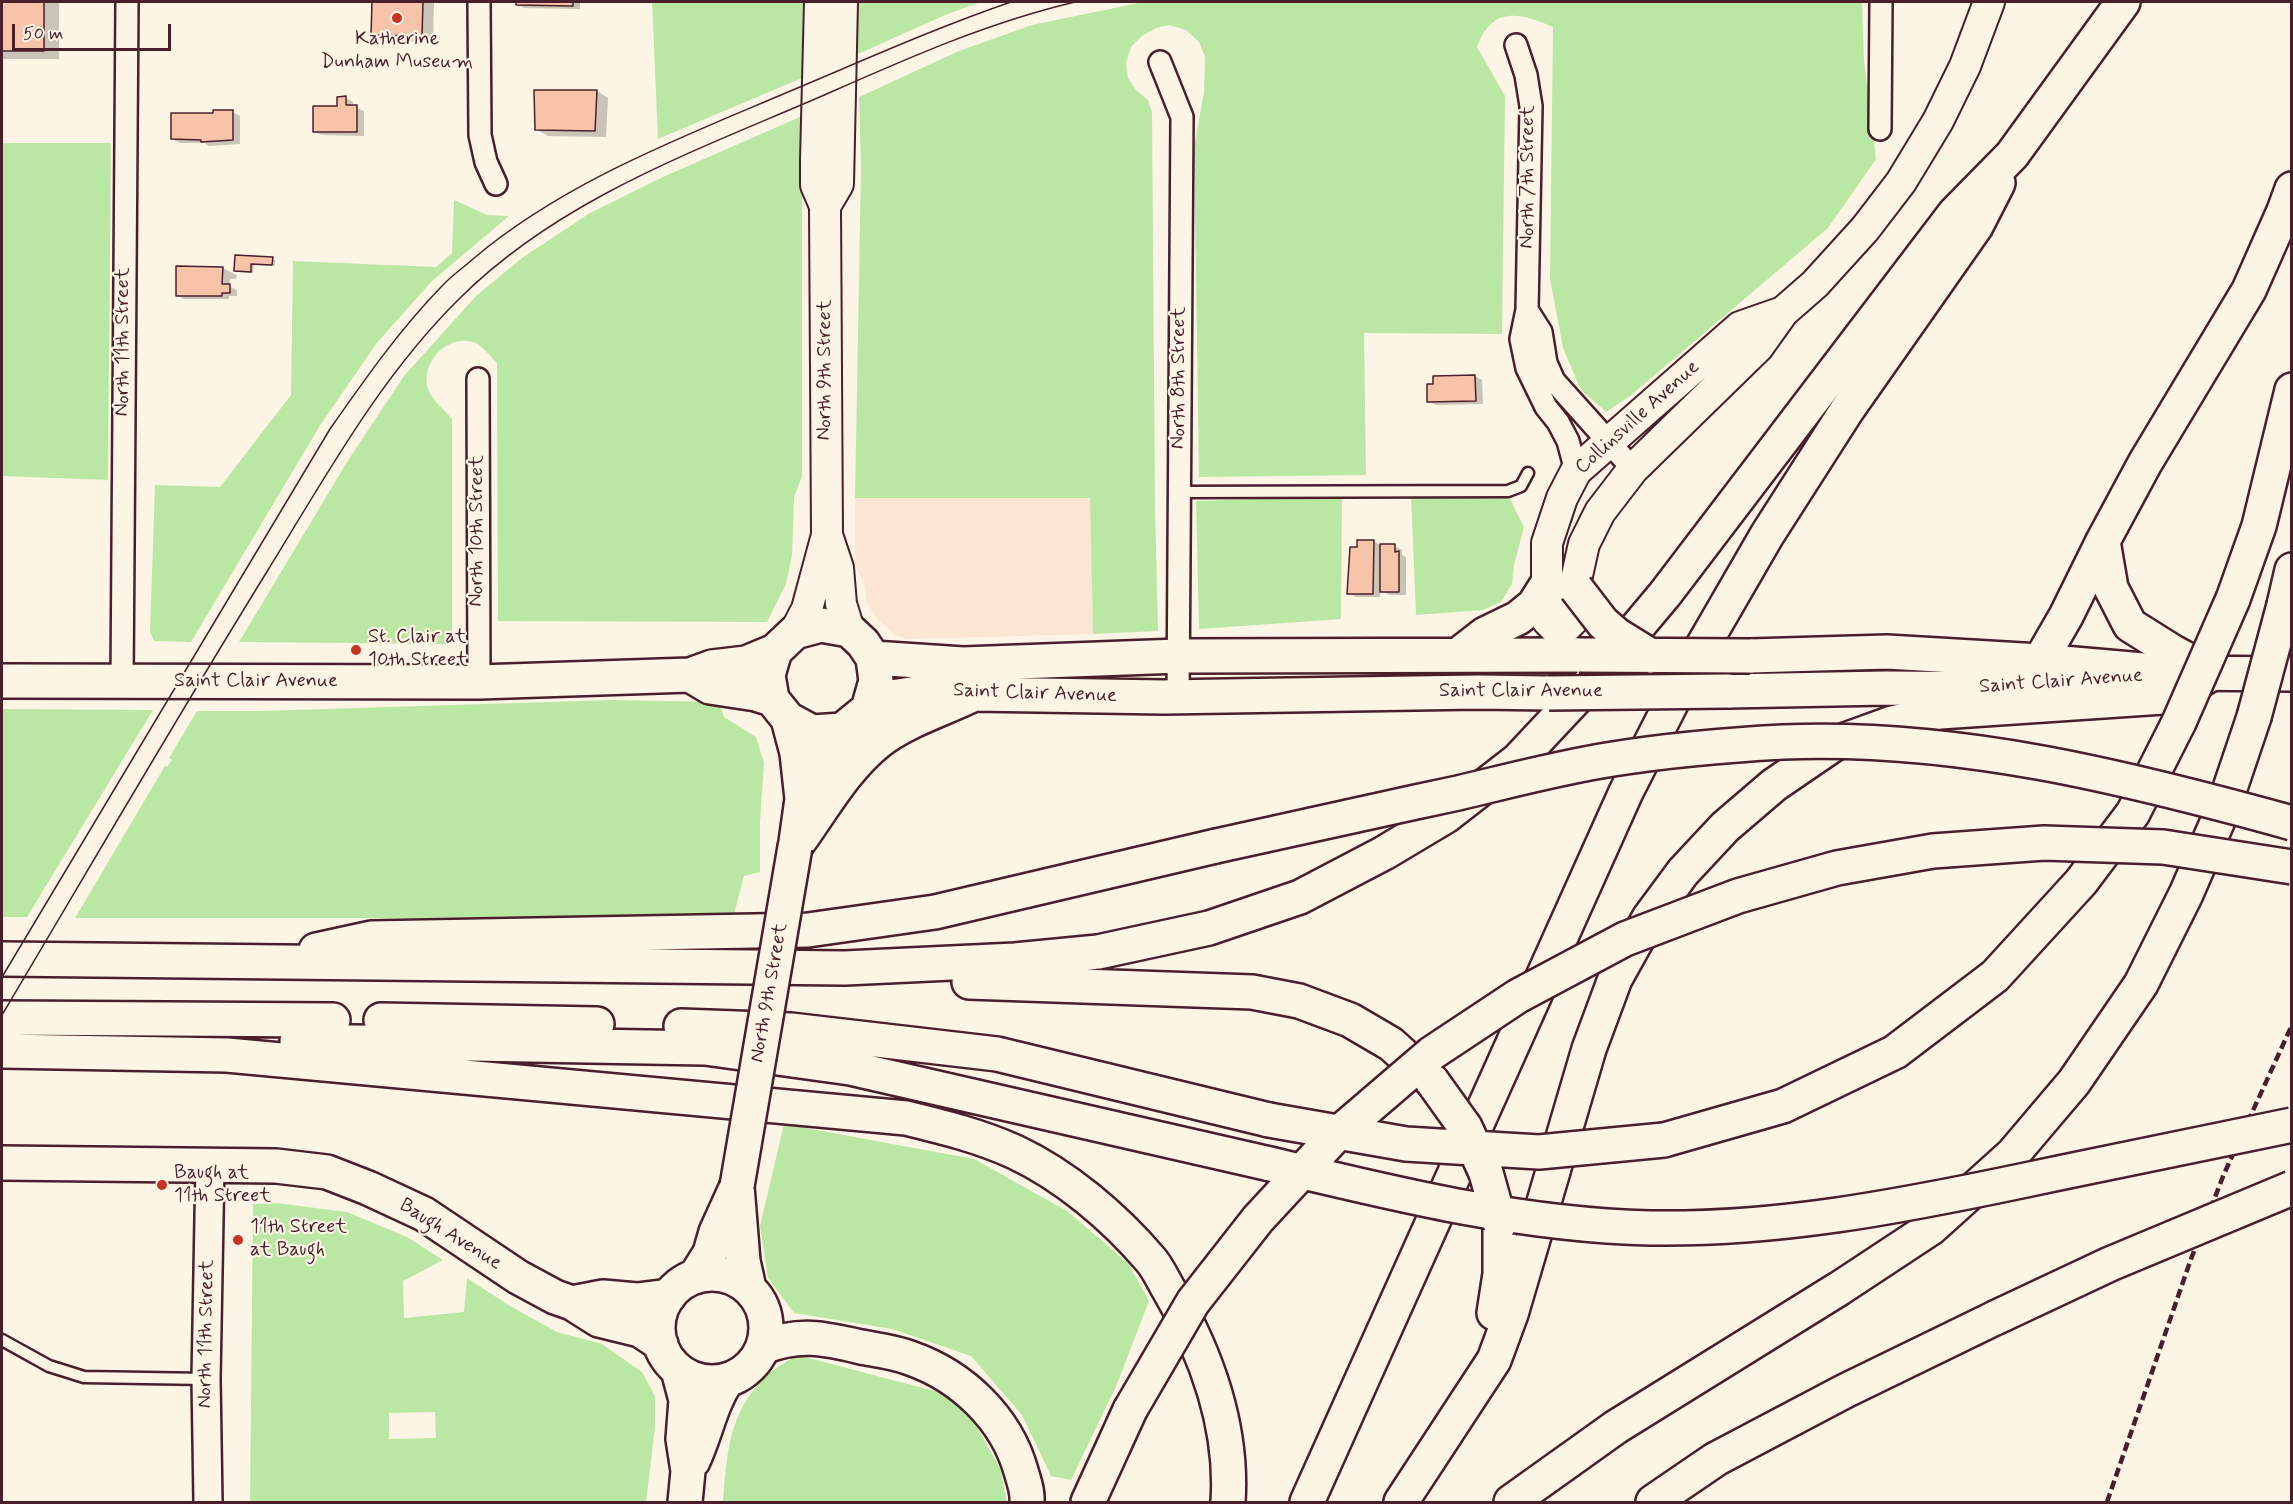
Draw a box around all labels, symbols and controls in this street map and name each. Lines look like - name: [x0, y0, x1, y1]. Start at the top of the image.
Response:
- marker: Katherine Dunham Museum: [390, 11, 404, 25]
- scale bar: [15, 12, 174, 50]
- text: 50 m: [23, 22, 63, 46]
- place label: Katherine Dunham Museum: [321, 28, 473, 75]
- street label: North 7th Street: [1517, 105, 1541, 249]
- street label: North 11th Street: [112, 268, 136, 416]
- street label: North 9th Street: [814, 299, 838, 441]
- street label: North 8th Street: [1168, 307, 1192, 449]
- street label: Collinsville Avenue: [1571, 356, 1705, 480]
- street label: North 10th Street: [466, 455, 490, 607]
- place label: St. Clair at 10th Street: [368, 626, 468, 673]
- marker: St. Clair at 10th Street: [349, 643, 363, 657]
- street label: Saint Clair Avenue: [1978, 664, 2144, 700]
- street label: Saint Clair Avenue: [174, 670, 338, 694]
- street label: Saint Clair Avenue: [953, 679, 1117, 709]
- street label: Saint Clair Avenue: [1439, 680, 1603, 704]
- street label: North 9th Street: [746, 921, 794, 1065]
- place label: Baugh at 11th Street: [174, 1162, 271, 1209]
- marker: Baugh at 11th Street: [155, 1178, 169, 1192]
- street label: Baugh Avenue: [394, 1194, 506, 1276]
- place label: 11th Street at Baugh: [250, 1216, 347, 1263]
- marker: 11th Street at Baugh: [231, 1233, 245, 1247]
- street label: North 11th Street: [194, 1259, 220, 1409]

